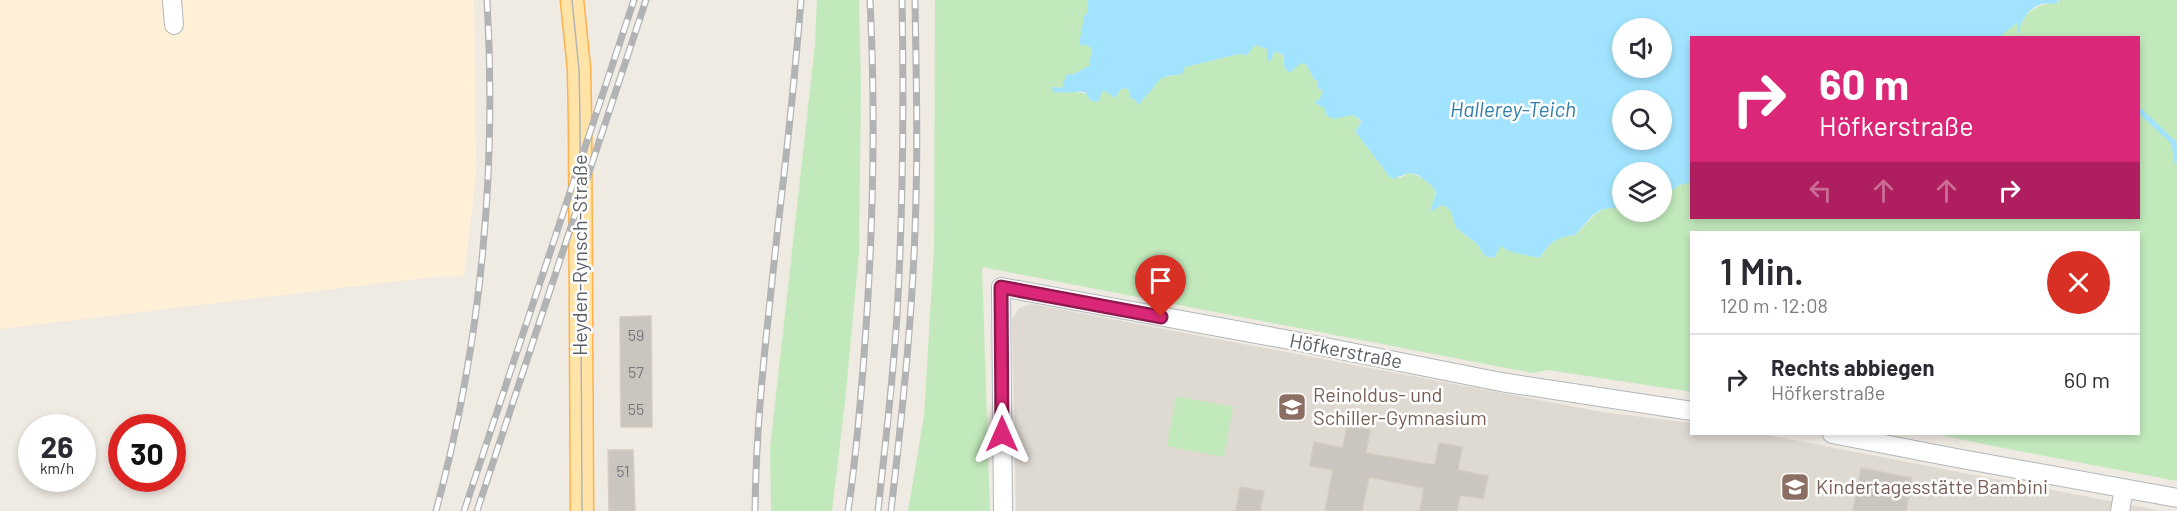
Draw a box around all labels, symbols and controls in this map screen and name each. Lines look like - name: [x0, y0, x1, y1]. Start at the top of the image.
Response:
- map controls: [1612, 18, 1672, 222]
- button: sound: [1612, 18, 1672, 78]
- text: 60 m: [1819, 58, 1909, 108]
- icon: right: [1720, 60, 1798, 138]
- button: search: [1612, 90, 1672, 150]
- water label: Hallerey-Teich: [1450, 96, 1576, 121]
- text: Höfkerstraße: [1819, 109, 1974, 141]
- street label: Heyden-Rynsch-Straße: [567, 154, 591, 356]
- button: layers: [1612, 162, 1672, 222]
- icon: left: [1804, 174, 1837, 207]
- icon: ahead: [1867, 174, 1900, 207]
- icon: ahead: [1930, 174, 1963, 207]
- icon: right: [1993, 174, 2026, 207]
- text: 1 Min.: [1720, 249, 1804, 292]
- button: close: [2047, 251, 2110, 314]
- pin: [1135, 255, 1186, 317]
- icon: arrive: [1144, 264, 1177, 297]
- text: 120 m · 12:08: [1720, 293, 1828, 317]
- house number: 59: [628, 325, 644, 344]
- street label: Höfkerstraße: [1288, 327, 1405, 373]
- text: Rechts abbiegen: [1771, 354, 1934, 380]
- house number: 57: [628, 362, 644, 381]
- icon: right: [1720, 363, 1753, 396]
- text: 60 m: [2064, 366, 2110, 392]
- text: Höfkerstraße: [1771, 380, 1885, 404]
- place label: Reinoldus- und Schiller-Gymnasium: [1313, 382, 1487, 429]
- school or university icon: Reinoldus- und Schiller-Gymnasium: [1276, 391, 1308, 423]
- house number: 55: [628, 399, 644, 418]
- position arrow: [970, 402, 1034, 466]
- speed limit sign: 30: [108, 414, 186, 492]
- text: 26: [41, 428, 73, 464]
- text: km/h: [40, 459, 74, 477]
- house number: 51: [616, 461, 630, 480]
- school or university icon: Kindertagesstätte Bambini: [1779, 471, 1811, 503]
- place label: Kindertagesstätte Bambini: [1816, 474, 2048, 498]

